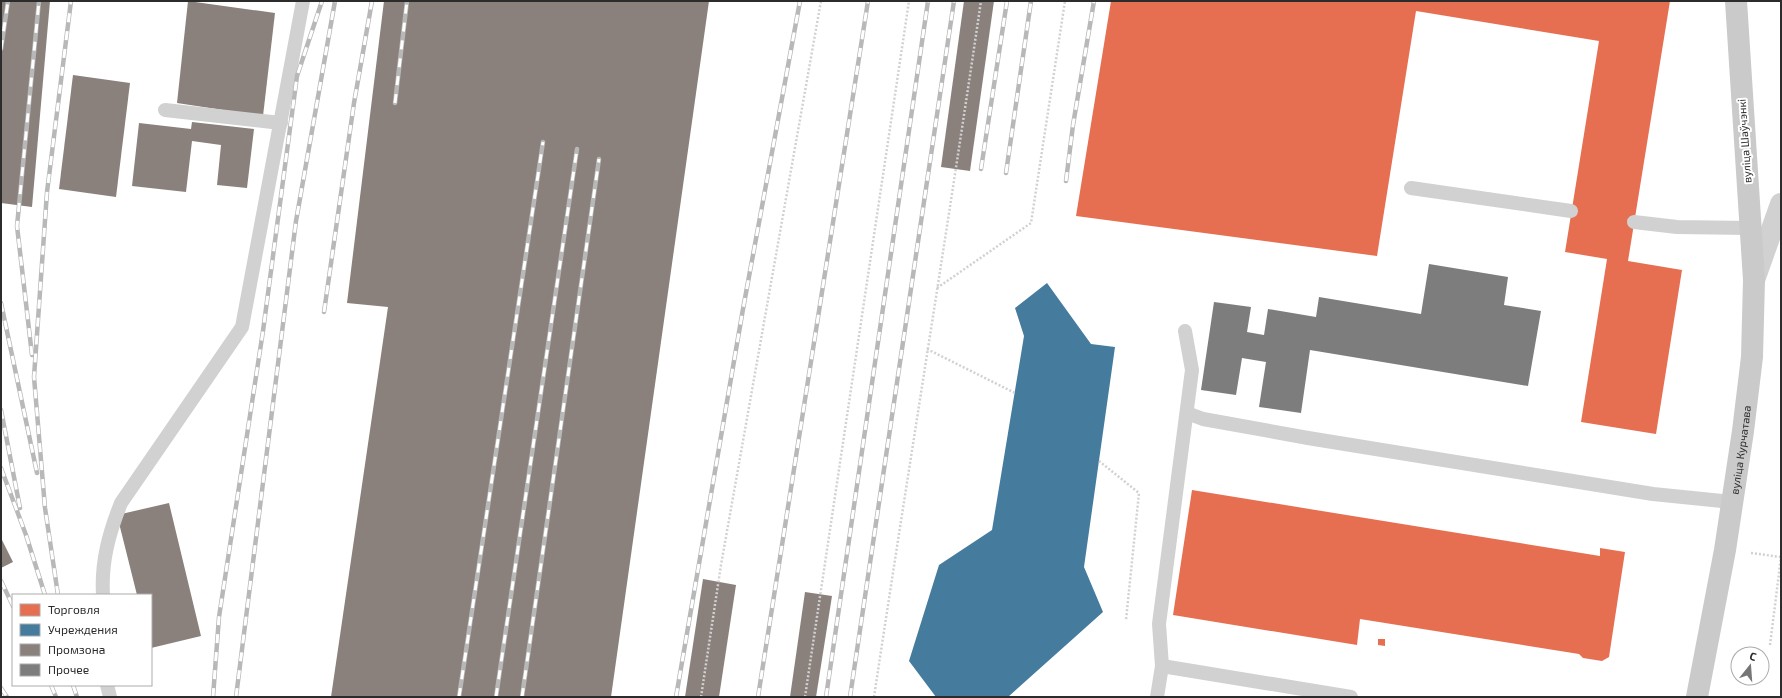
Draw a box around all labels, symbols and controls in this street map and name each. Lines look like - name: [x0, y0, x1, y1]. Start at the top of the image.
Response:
- street label: вуліца Шаўчэнкі: [1735, 99, 1754, 183]
- street label: вуліца Курчатава: [1727, 404, 1753, 495]
- legend: [12, 594, 152, 686]
- text: Торговля: [48, 602, 100, 616]
- text: Учреждения: [48, 622, 118, 636]
- text: Промзона: [48, 642, 105, 656]
- north arrow: [1730, 646, 1770, 686]
- text: С: [1748, 649, 1759, 663]
- text: Прочее: [48, 662, 89, 676]

